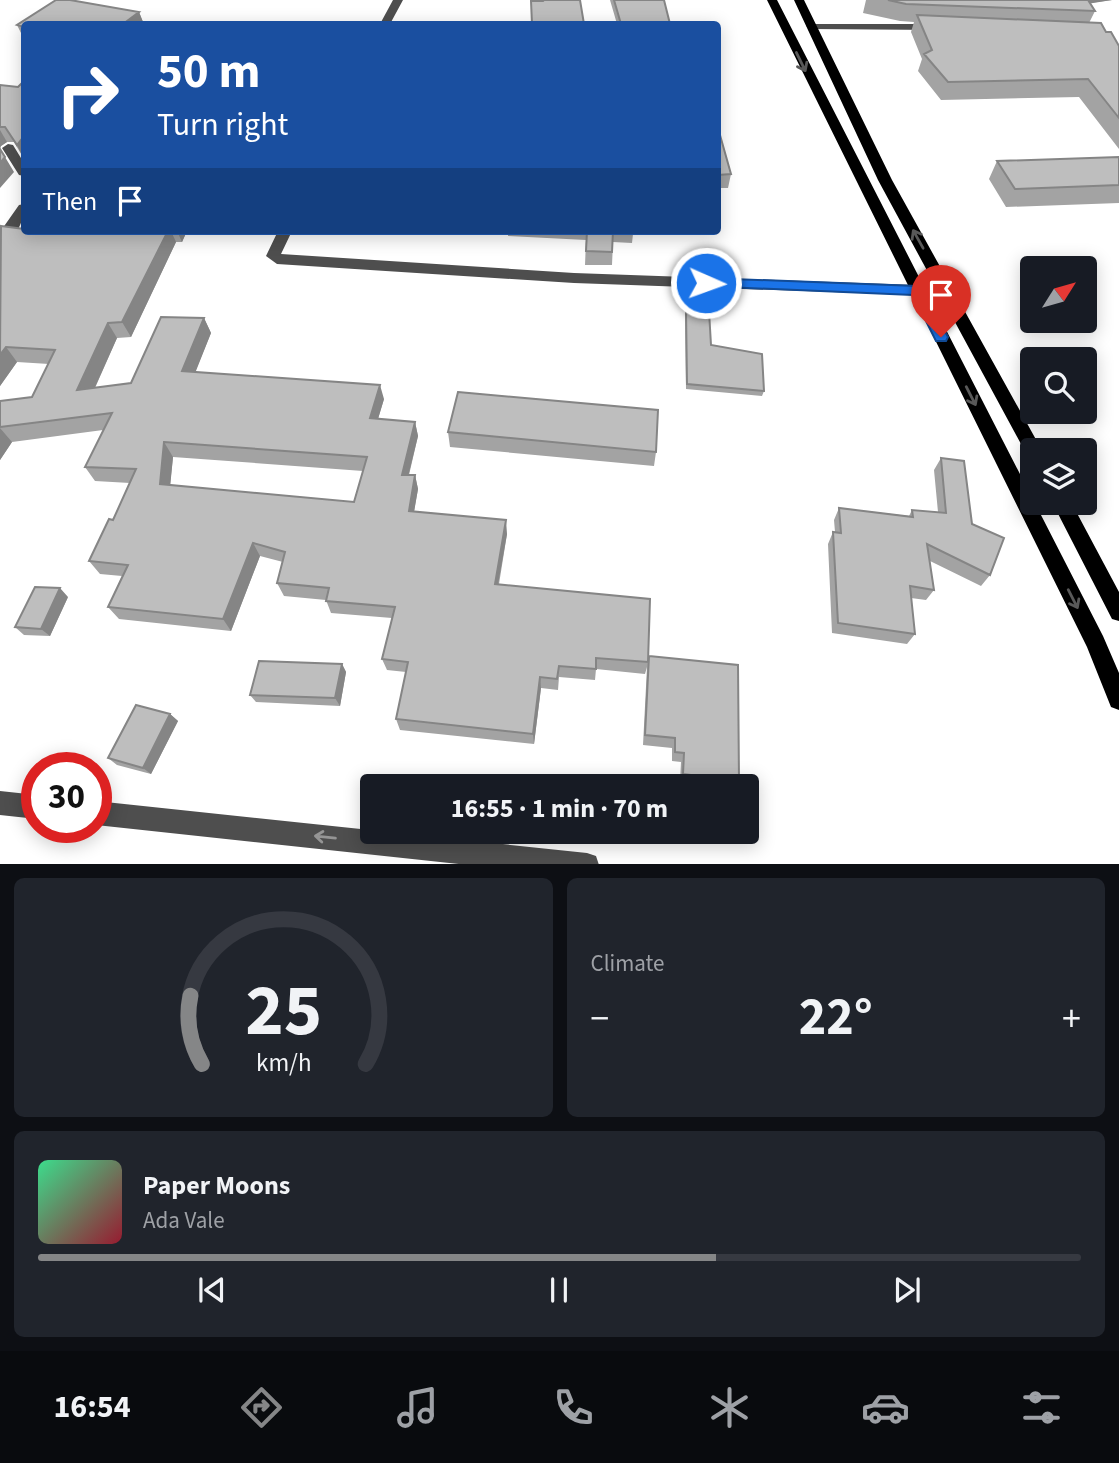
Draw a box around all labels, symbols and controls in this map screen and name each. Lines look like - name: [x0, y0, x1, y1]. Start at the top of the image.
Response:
- text: 50 m: [157, 37, 261, 107]
- icon: right: [42, 49, 133, 140]
- one-way arrow: [796, 51, 809, 72]
- text: Turn right: [157, 102, 288, 148]
- icon: arrive: [111, 182, 149, 220]
- text: Then: [42, 183, 97, 220]
- one-way arrow: [911, 230, 925, 250]
- position arrow: [669, 246, 743, 320]
- north arrow: [1020, 256, 1097, 332]
- map controls: [1020, 256, 1097, 515]
- pin: [911, 265, 971, 337]
- icon: arrive: [922, 276, 960, 314]
- button: search: [1020, 347, 1097, 424]
- one-way arrow: [964, 385, 978, 406]
- button: layers: [1020, 438, 1097, 515]
- one-way arrow: [1067, 588, 1081, 609]
- speed limit sign: 30: [21, 752, 112, 843]
- text: 16:55 · 1 min · 70 m: [451, 790, 668, 827]
- one-way arrow: [314, 830, 336, 843]
- text: Climate: [591, 947, 664, 980]
- text: 25: [245, 959, 322, 1063]
- text: 22°: [799, 981, 873, 1055]
- text: −: [591, 992, 609, 1046]
- text: +: [1062, 992, 1081, 1046]
- text: km/h: [256, 1044, 311, 1080]
- text: Paper Moons: [143, 1167, 290, 1204]
- text: Ada Vale: [143, 1204, 225, 1237]
- icon: previous: [193, 1271, 231, 1309]
- icon: pause: [540, 1271, 578, 1309]
- icon: next: [888, 1271, 926, 1309]
- icon: directions: [237, 1383, 286, 1432]
- icon: music: [393, 1383, 442, 1432]
- icon: phone: [549, 1383, 598, 1432]
- icon: climate: [705, 1383, 754, 1432]
- icon: car: [861, 1383, 910, 1432]
- icon: filters: [1017, 1383, 1066, 1432]
- text: 16:54: [53, 1384, 131, 1430]

